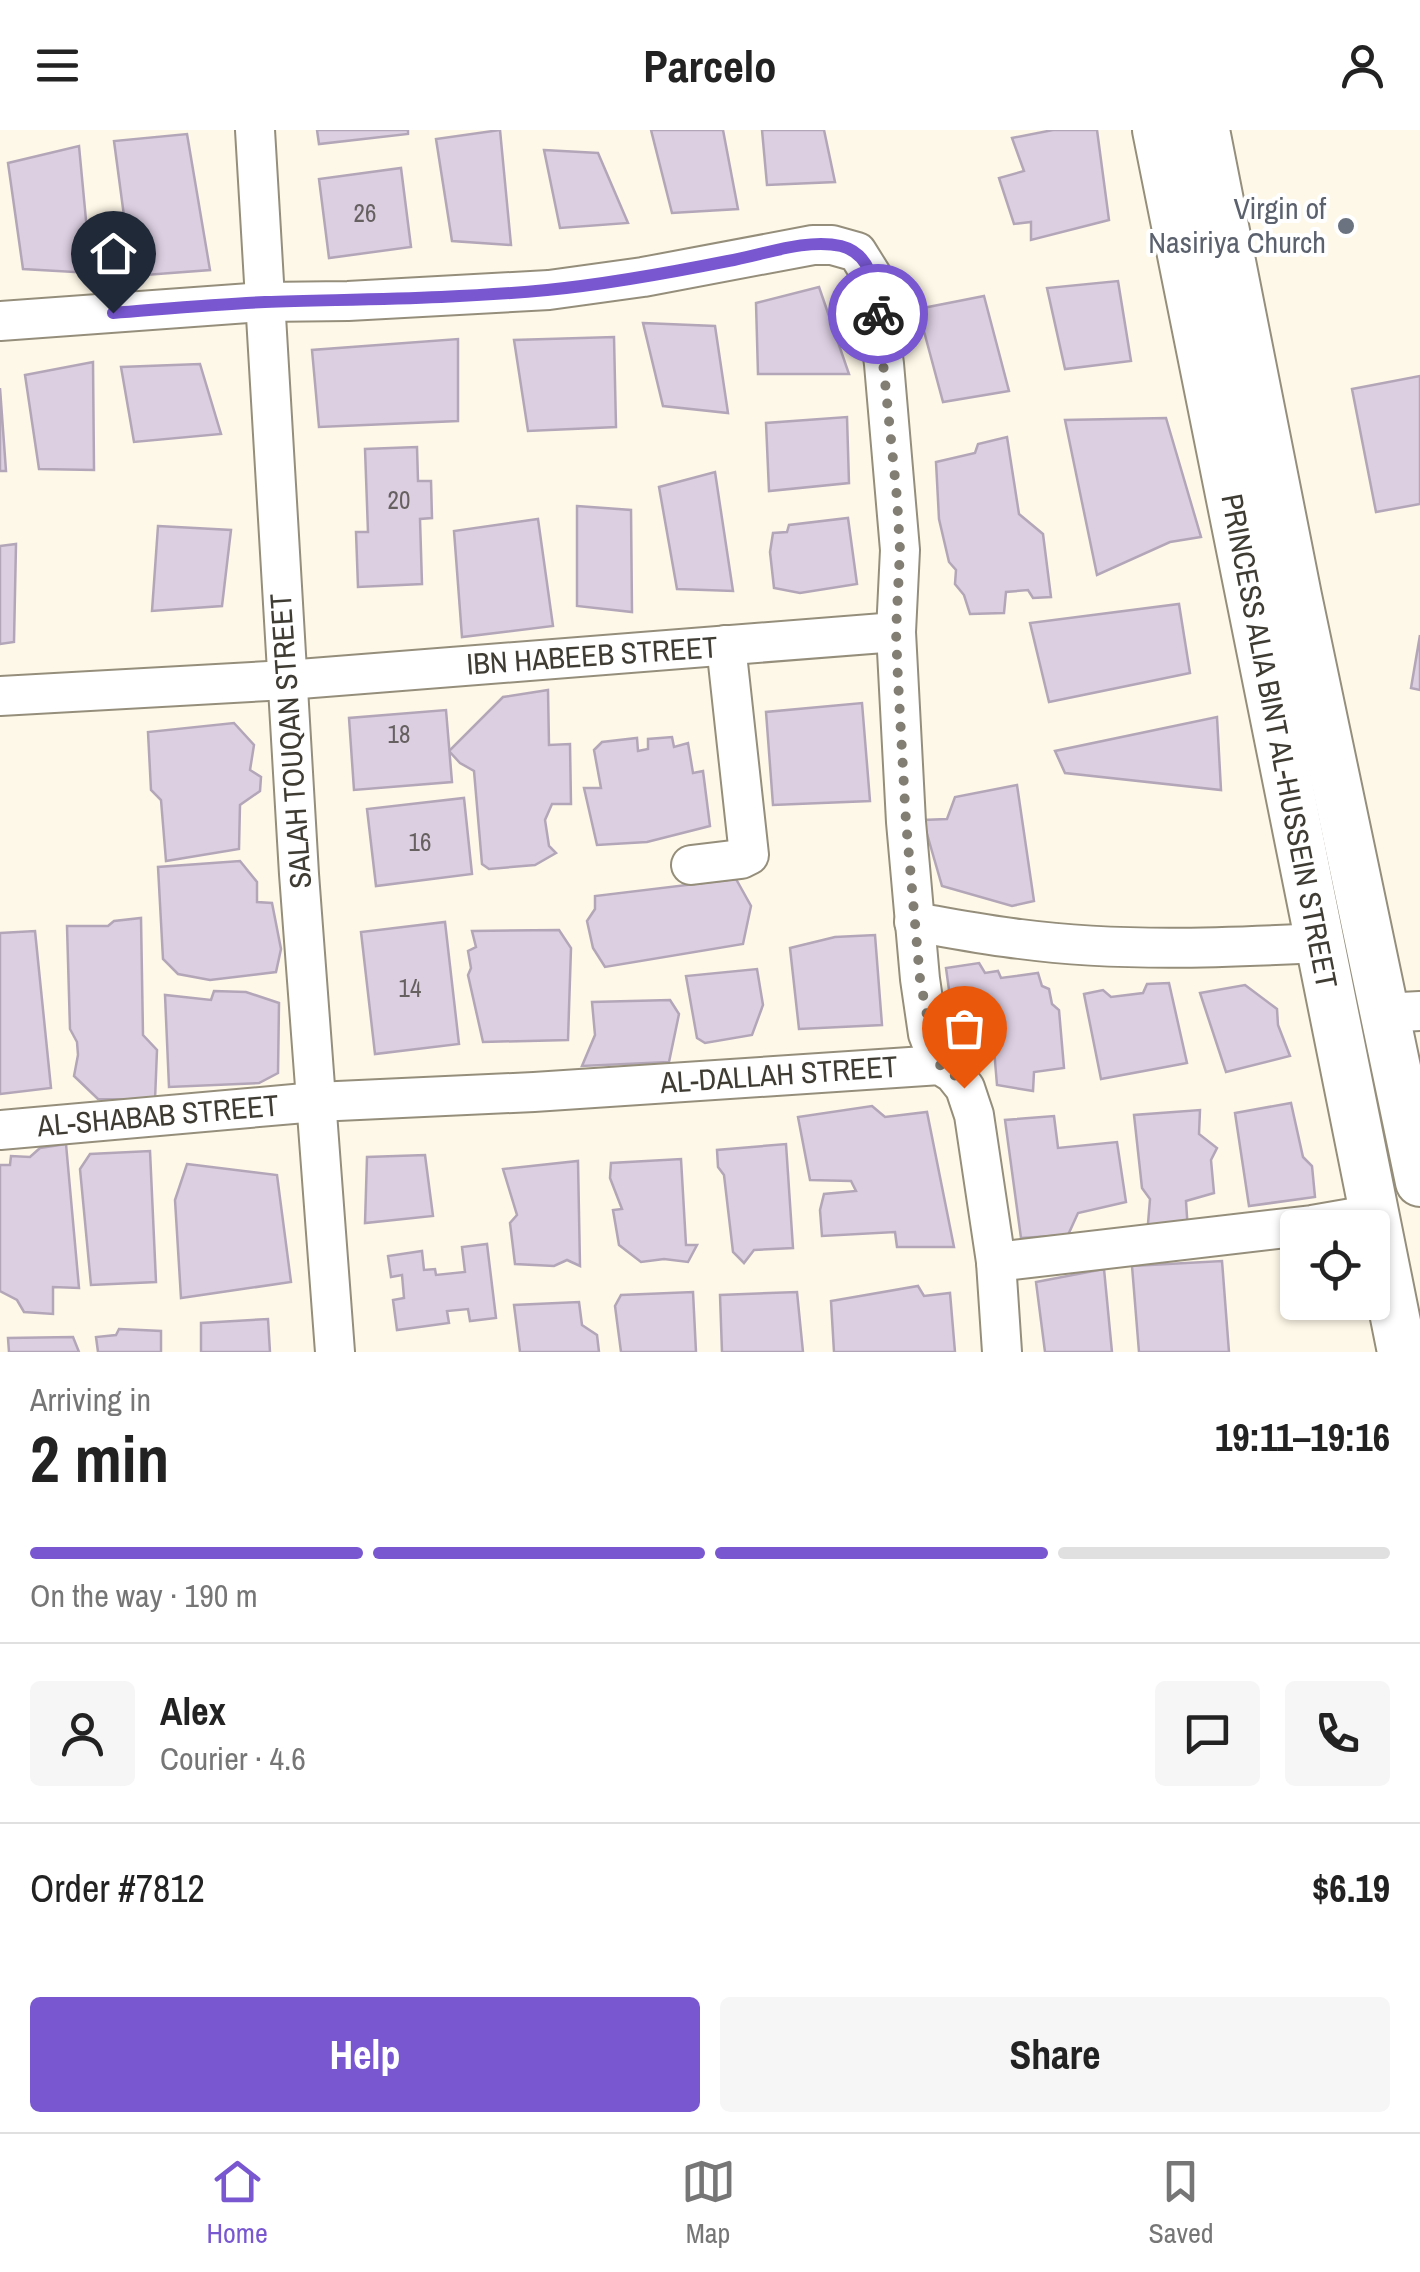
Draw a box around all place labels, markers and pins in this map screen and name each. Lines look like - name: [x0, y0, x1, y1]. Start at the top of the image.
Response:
- place label: Virgin of Nasiriya Church: [1148, 188, 1326, 262]
- pin: [71, 211, 156, 314]
- marker: Virgin of Nasiriya Church: [1335, 215, 1357, 237]
- pin: [922, 986, 1007, 1089]

